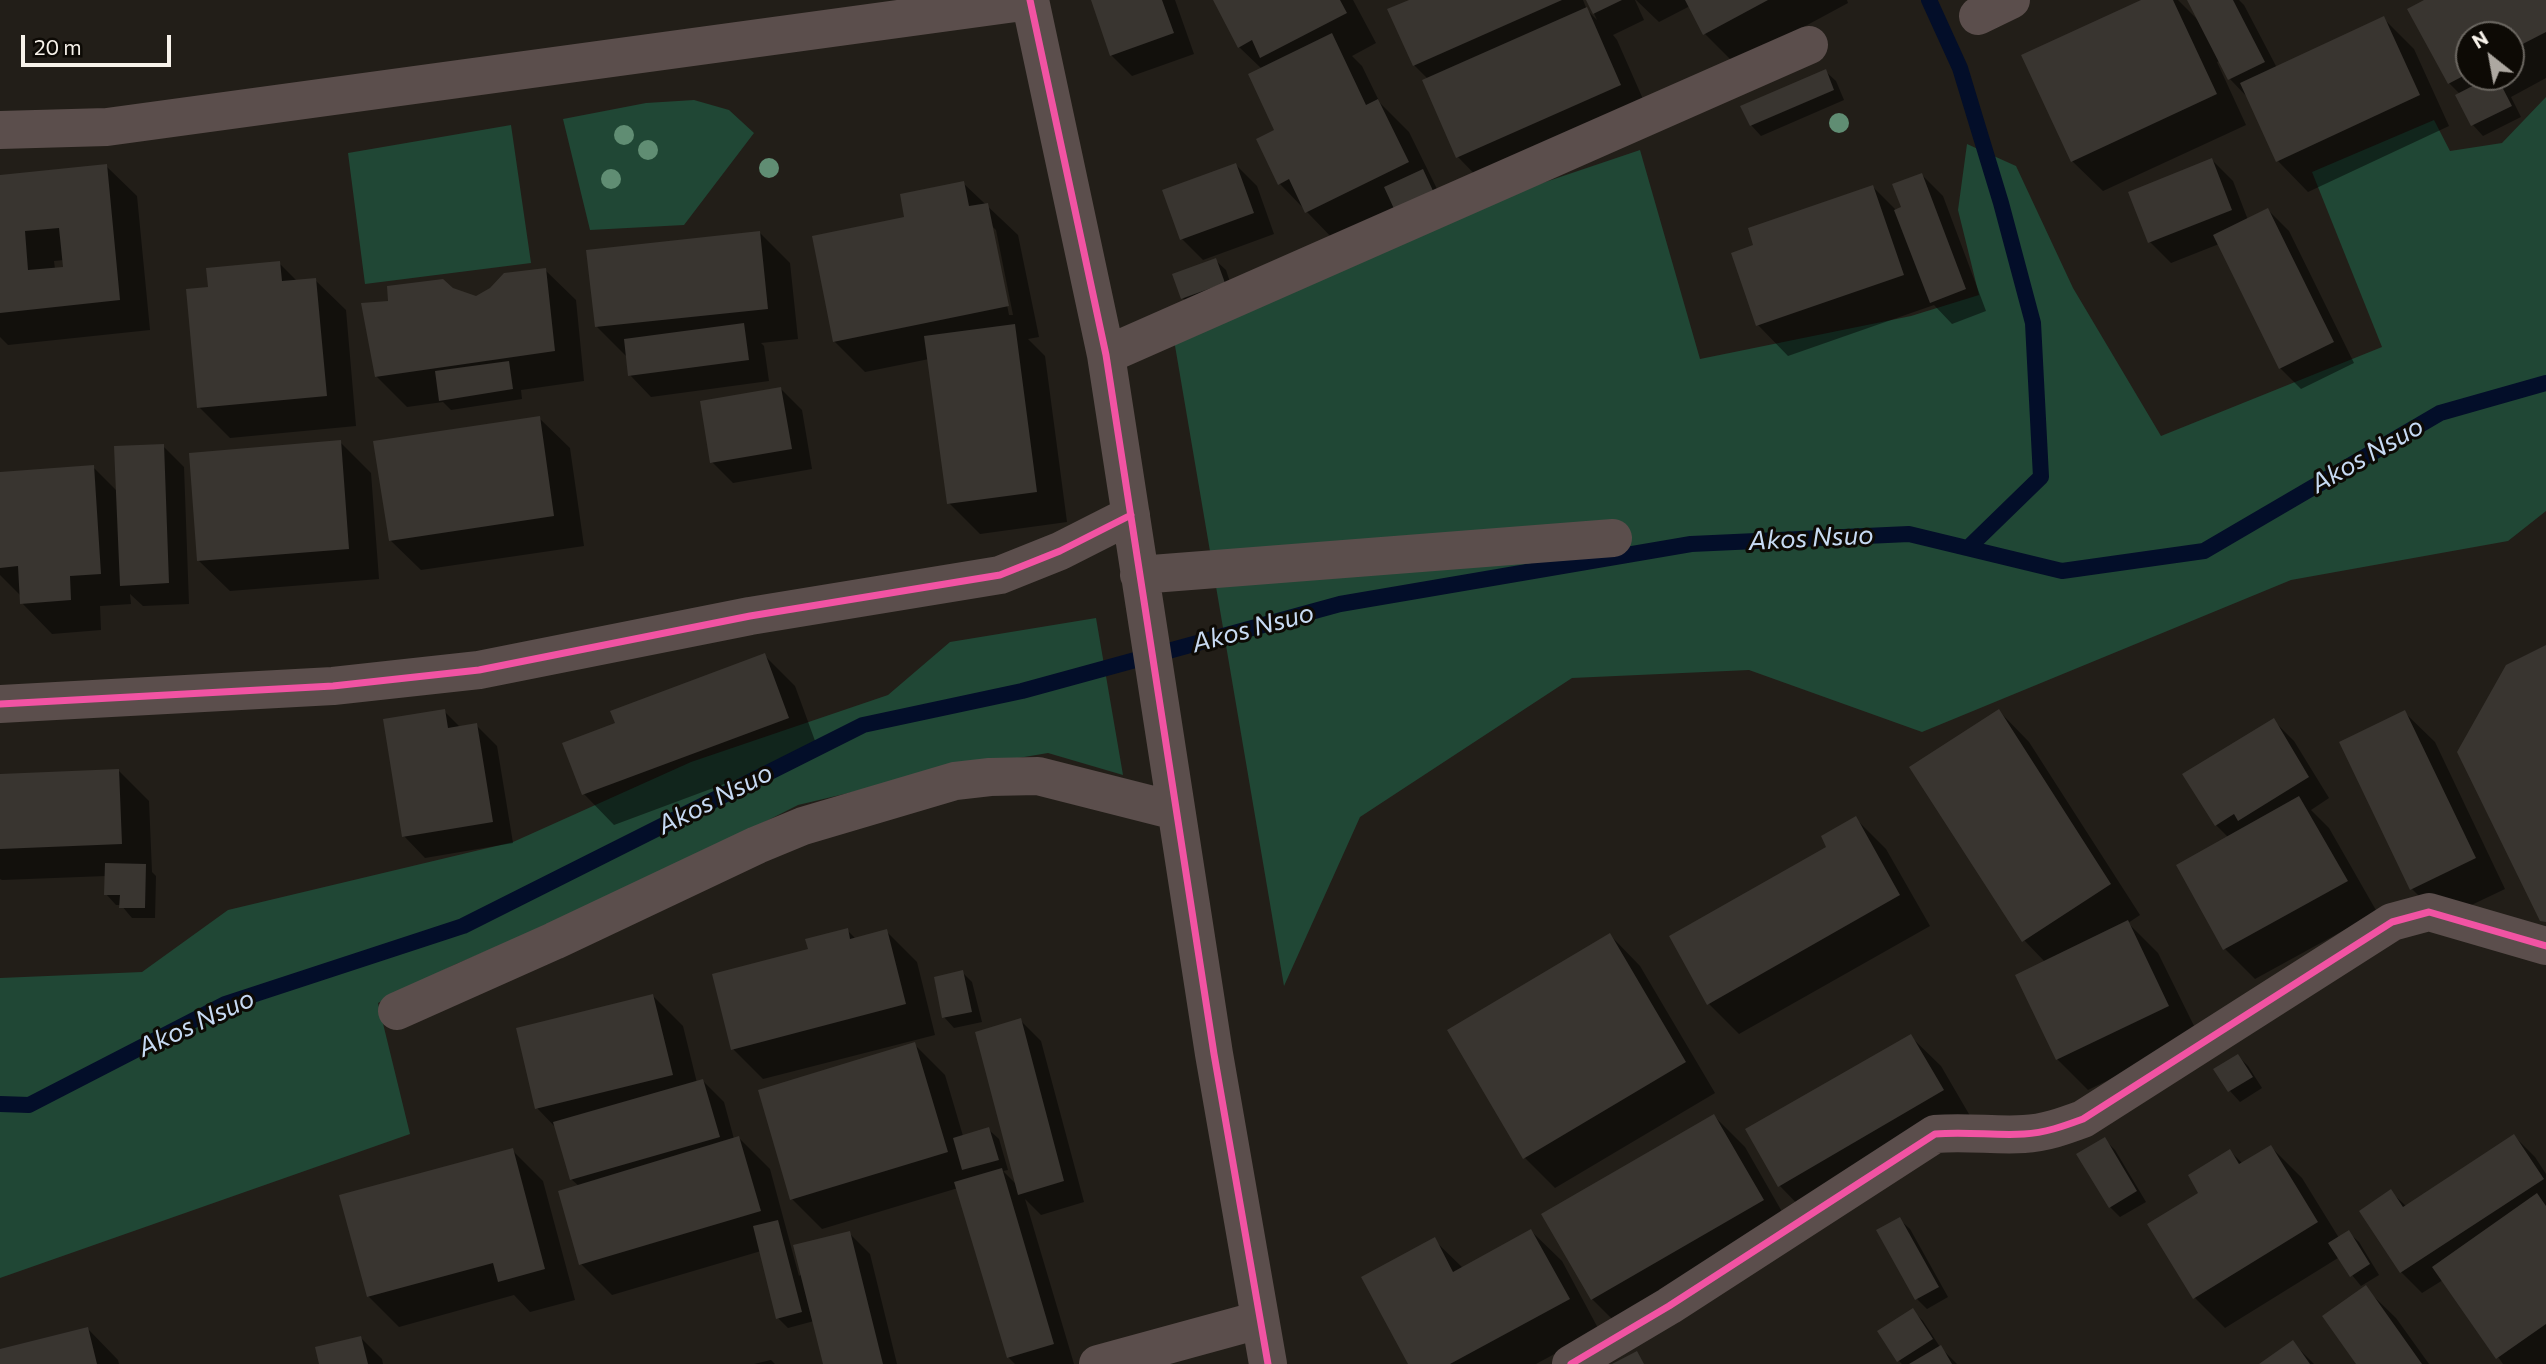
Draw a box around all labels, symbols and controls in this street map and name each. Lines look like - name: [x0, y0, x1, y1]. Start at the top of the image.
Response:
- scale bar: [24, 21, 175, 65]
- north arrow: [2455, 21, 2525, 91]
- text: N: [2468, 26, 2492, 53]
- text: 20 m: [34, 34, 82, 59]
- water label: Akos Nsuo: [2305, 410, 2429, 500]
- water label: Akos Nsuo: [1748, 519, 1874, 557]
- water label: Akos Nsuo: [1189, 597, 1317, 659]
- water label: Akos Nsuo: [652, 757, 778, 841]
- water label: Akos Nsuo: [133, 982, 259, 1064]

